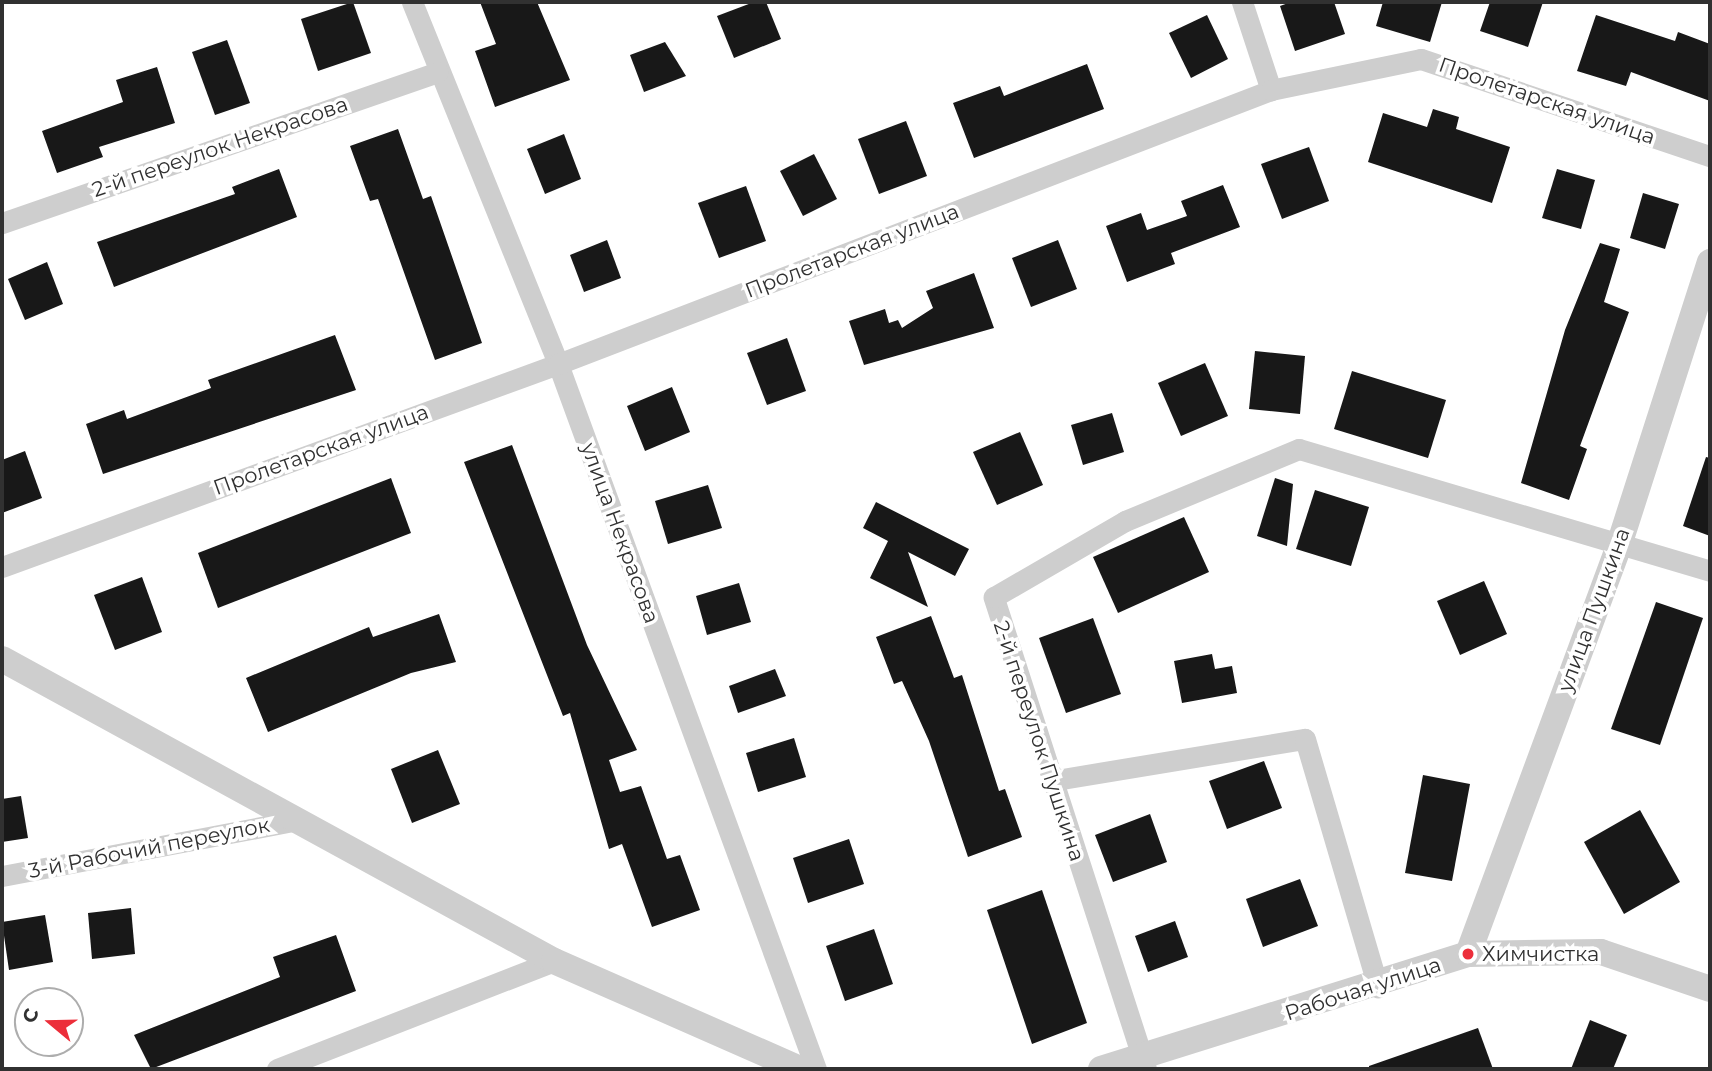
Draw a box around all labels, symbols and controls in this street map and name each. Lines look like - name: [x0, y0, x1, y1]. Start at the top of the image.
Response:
- street label: Пролетарская улица: [1435, 52, 1659, 150]
- street label: 2-й переулок Некрасова: [89, 91, 351, 203]
- street label: Пролетарская улица: [741, 199, 963, 303]
- street label: Пролетарская улица: [210, 399, 432, 501]
- street label: улица Некрасова: [576, 439, 664, 627]
- street label: улица Пушкина: [1553, 525, 1635, 695]
- street label: 2-й переулок Пушкина: [988, 618, 1090, 864]
- street label: 3-й Рабочий переулок: [26, 812, 272, 884]
- place label: Химчистка: [1482, 941, 1599, 967]
- marker: Химчистка: [1460, 946, 1476, 962]
- street label: Рабочая улица: [1282, 952, 1444, 1026]
- north arrow: [14, 987, 84, 1057]
- text: С: [17, 1005, 44, 1026]

